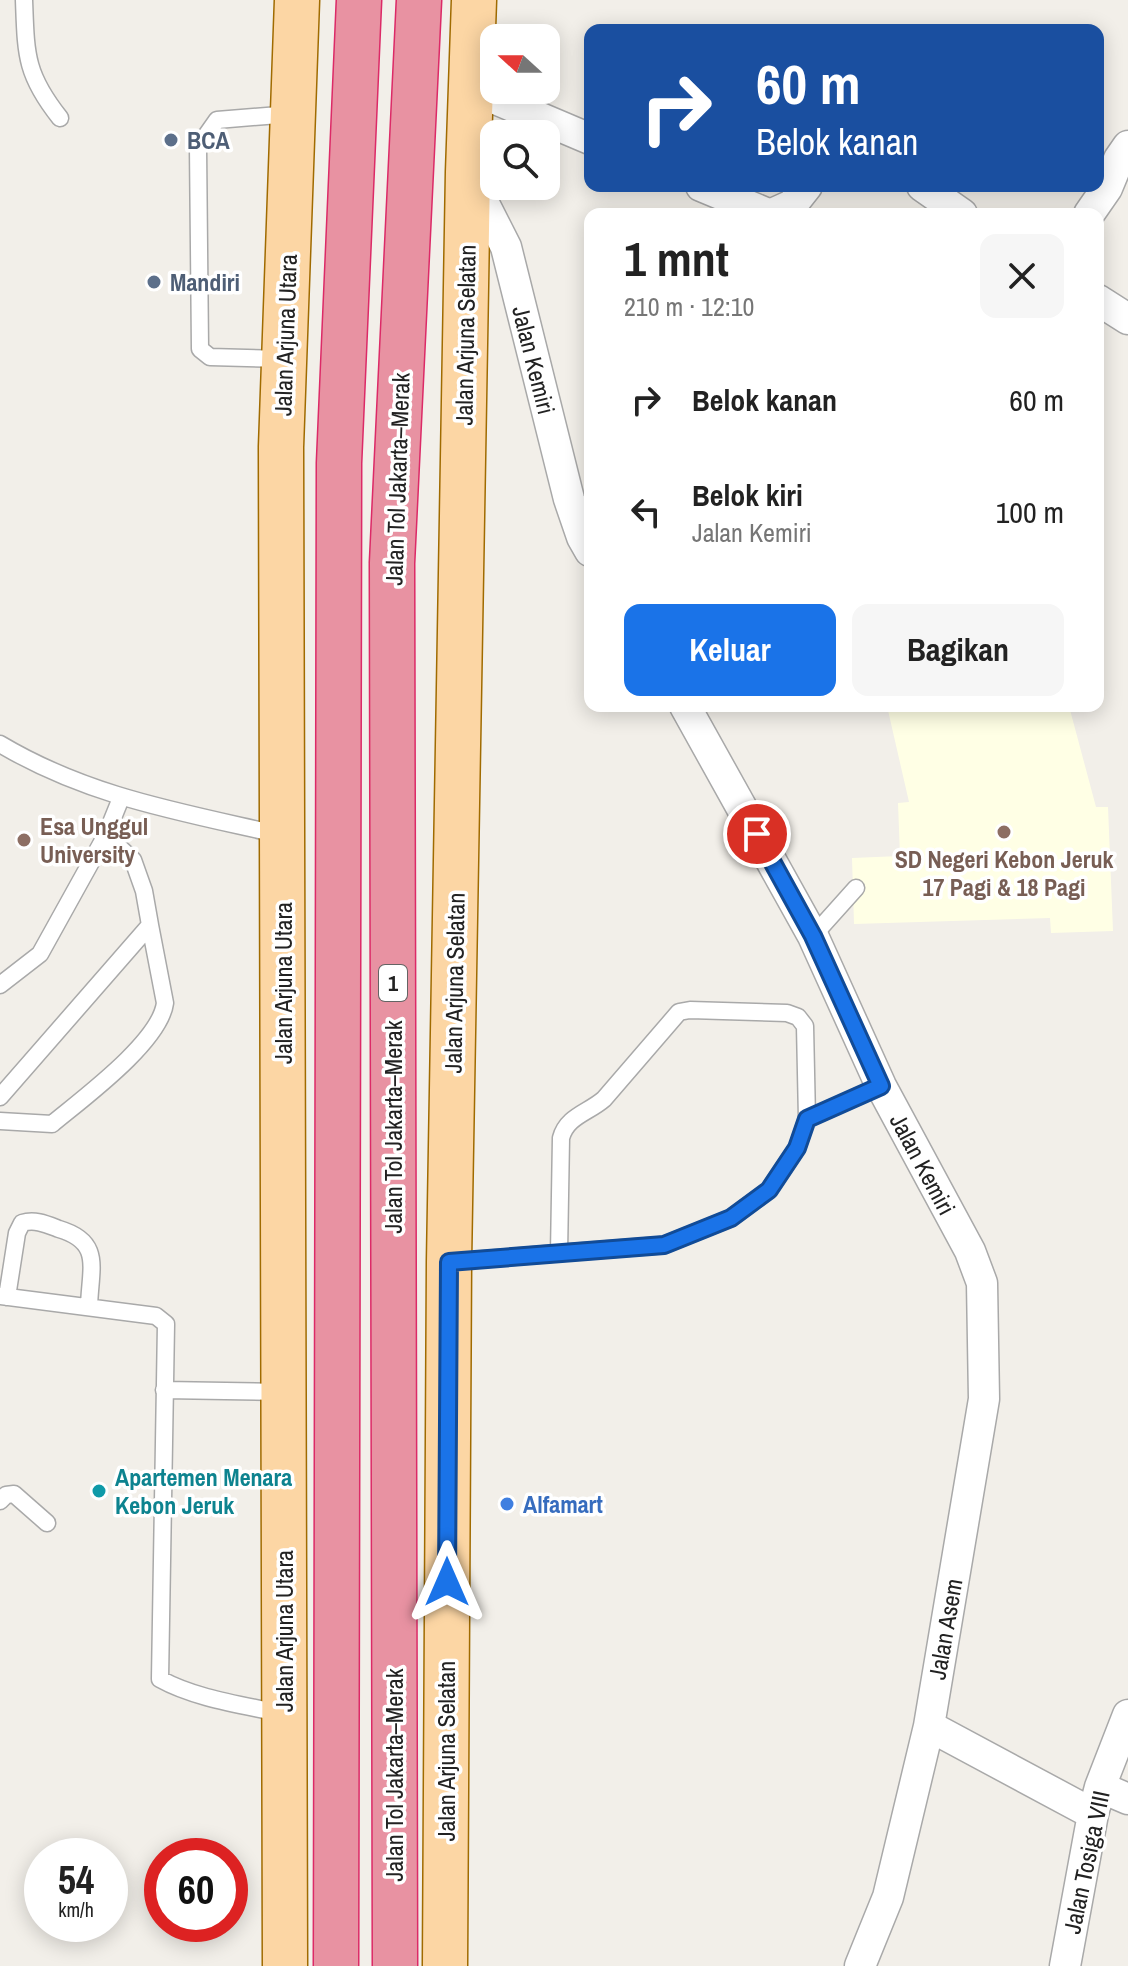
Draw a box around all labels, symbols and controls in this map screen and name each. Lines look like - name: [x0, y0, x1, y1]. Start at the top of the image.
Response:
- north arrow: [480, 24, 560, 104]
- map controls: [480, 24, 560, 200]
- text: 60 m: [756, 46, 861, 121]
- icon: right: [624, 56, 728, 160]
- text: Belok kanan: [756, 118, 918, 166]
- button: search: [480, 120, 560, 200]
- place label: BCA: [187, 124, 230, 156]
- marker: BCA: [162, 131, 180, 149]
- text: 1 mnt: [624, 226, 729, 291]
- button: close: [980, 234, 1064, 318]
- street label: Jalan Arjuna Selatan: [447, 244, 483, 426]
- street label: Jalan Arjuna Utara: [266, 253, 304, 416]
- place label: Mandiri: [170, 266, 240, 298]
- marker: Mandiri: [145, 273, 163, 291]
- text: 210 m · 12:10: [624, 289, 754, 324]
- street label: Jalan Kemiri: [505, 303, 563, 417]
- street label: Jalan Tol Jakarta–Merak: [377, 372, 417, 586]
- icon: right: [624, 378, 668, 422]
- text: Belok kanan: [692, 380, 837, 420]
- text: 60 m: [1009, 380, 1064, 420]
- text: Belok kiri: [692, 475, 803, 515]
- icon: left: [624, 490, 668, 534]
- text: 100 m: [996, 492, 1064, 532]
- text: Jalan Kemiri: [692, 515, 812, 550]
- button: Keluar: [624, 604, 836, 696]
- button: Bagikan: [852, 604, 1064, 696]
- pin: [723, 800, 791, 868]
- place label: Esa Unggul University: [40, 810, 148, 870]
- icon: arrive: [735, 812, 779, 856]
- marker: SD Negeri Kebon Jeruk 17 Pagi & 18 Pagi: [995, 823, 1013, 841]
- marker: Esa Unggul University: [15, 831, 33, 849]
- place label: SD Negeri Kebon Jeruk 17 Pagi & 18 Pagi: [895, 843, 1113, 903]
- street label: Jalan Arjuna Selatan: [436, 892, 472, 1074]
- street label: Jalan Arjuna Utara: [267, 902, 299, 1064]
- road number: 1: [379, 965, 407, 1001]
- street label: Jalan Tol Jakarta–Merak: [377, 1020, 409, 1233]
- street label: Jalan Kemiri: [883, 1108, 963, 1220]
- place label: Apartemen Menara Kebon Jeruk: [115, 1461, 292, 1521]
- marker: Apartemen Menara Kebon Jeruk: [90, 1482, 108, 1500]
- place label: Alfamart: [523, 1488, 603, 1520]
- marker: Alfamart: [498, 1495, 516, 1513]
- position arrow: [405, 1540, 489, 1624]
- street label: Jalan Arjuna Utara: [268, 1550, 300, 1712]
- street label: Jalan Asem: [920, 1576, 970, 1682]
- street label: Jalan Arjuna Selatan: [430, 1661, 462, 1841]
- street label: Jalan Tol Jakarta–Merak: [378, 1668, 410, 1881]
- street label: Jalan Tosiga VIII: [1055, 1788, 1117, 1936]
- speed limit sign: 60: [144, 1838, 248, 1942]
- text: 54: [58, 1853, 94, 1906]
- text: km/h: [58, 1896, 94, 1923]

